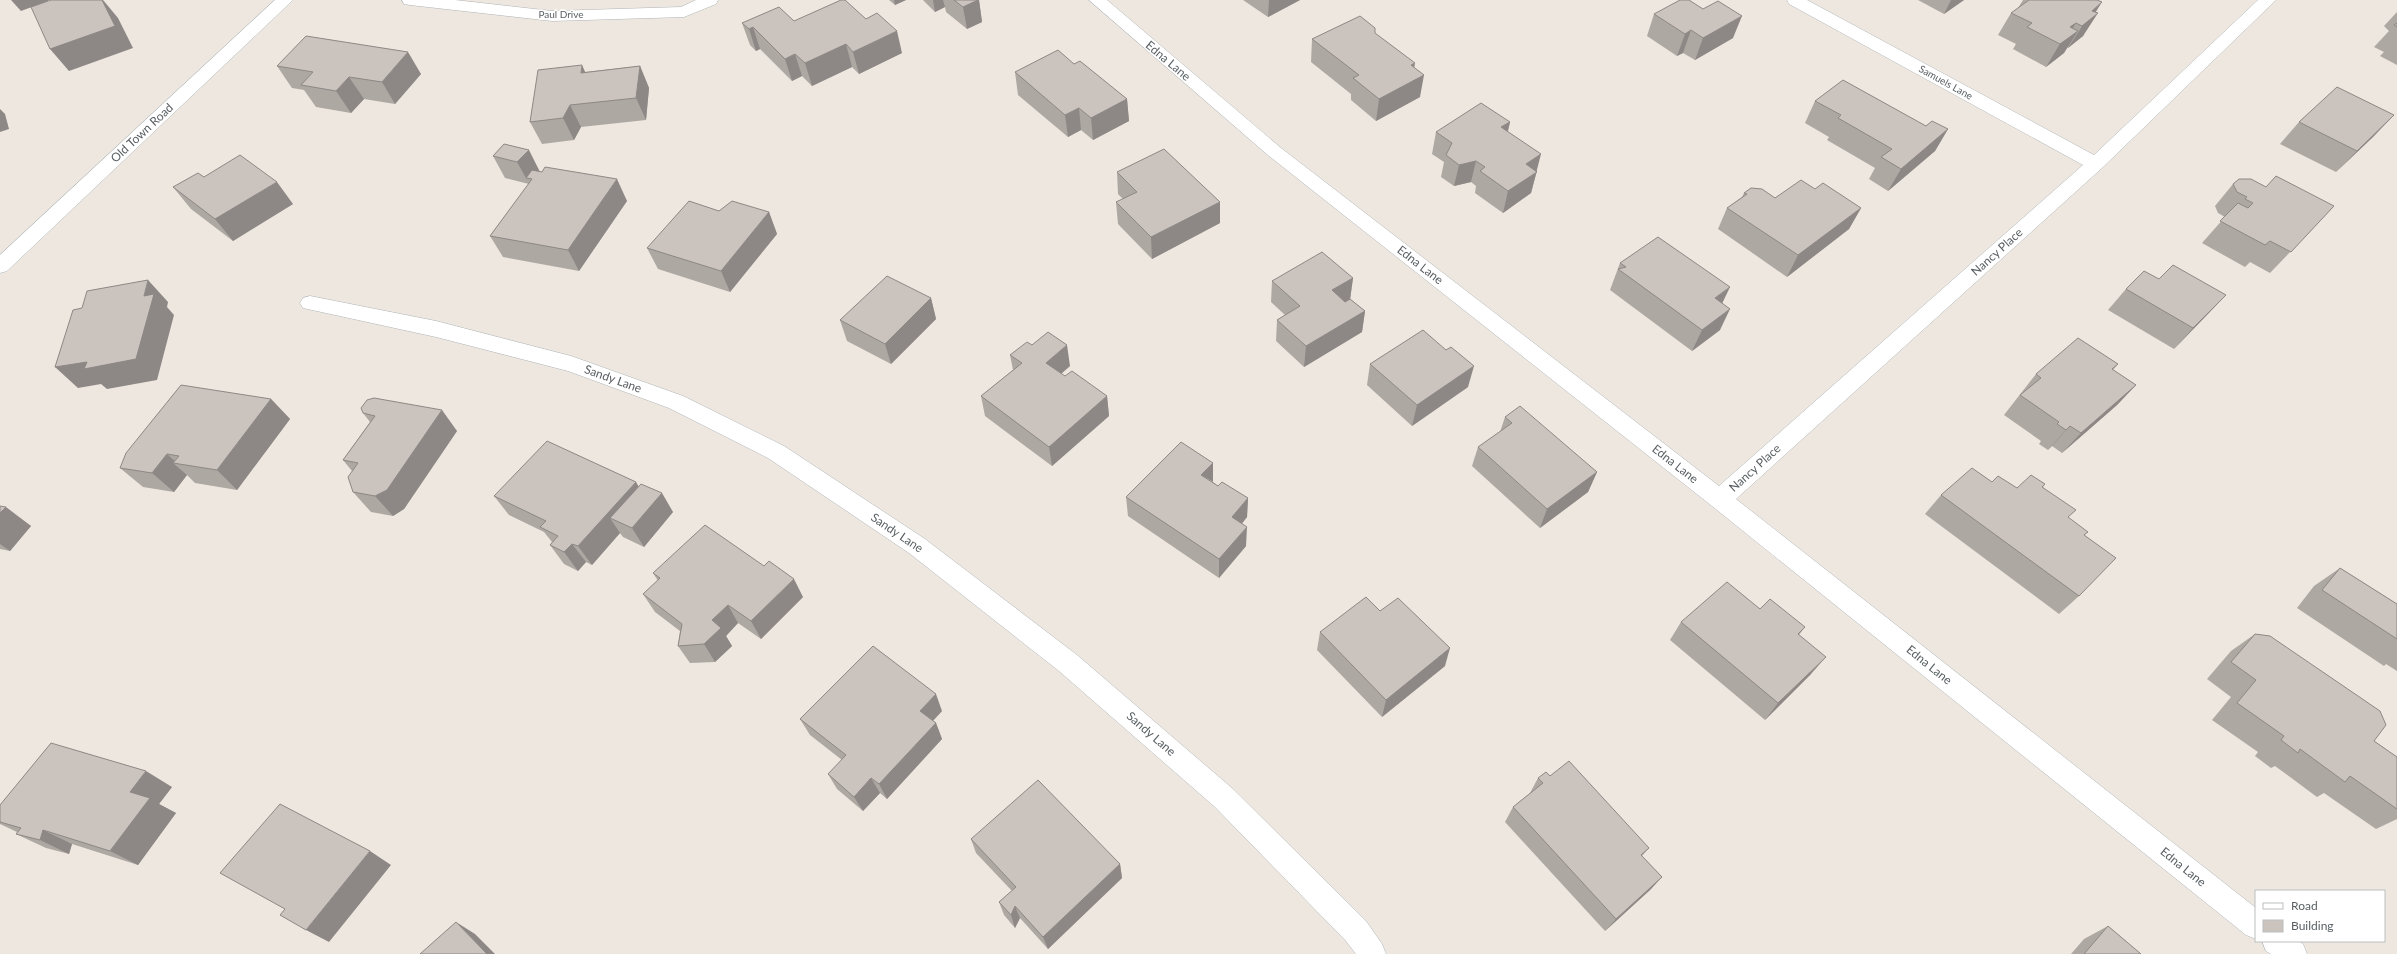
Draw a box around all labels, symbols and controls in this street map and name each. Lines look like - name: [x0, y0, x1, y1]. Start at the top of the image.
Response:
- street label: Paul Drive: [538, 8, 584, 20]
- street label: Edna Lane: [1143, 37, 1194, 84]
- street label: Samuels Lane: [1917, 62, 1975, 102]
- street label: Old Town Road: [107, 100, 176, 165]
- street label: Nancy Place: [1968, 225, 2026, 279]
- street label: Edna Lane: [1394, 242, 1446, 287]
- street label: Sandy Lane: [582, 361, 644, 396]
- street label: Edna Lane: [1649, 441, 1701, 486]
- street label: Nancy Place: [1726, 441, 1784, 495]
- street label: Sandy Lane: [868, 510, 926, 556]
- street label: Edna Lane: [1903, 642, 1955, 688]
- street label: Sandy Lane: [1124, 708, 1179, 759]
- street label: Edna Lane: [2157, 844, 2209, 890]
- legend: [2255, 890, 2385, 942]
- text: Road: [2291, 898, 2318, 913]
- text: Building: [2291, 918, 2334, 933]

